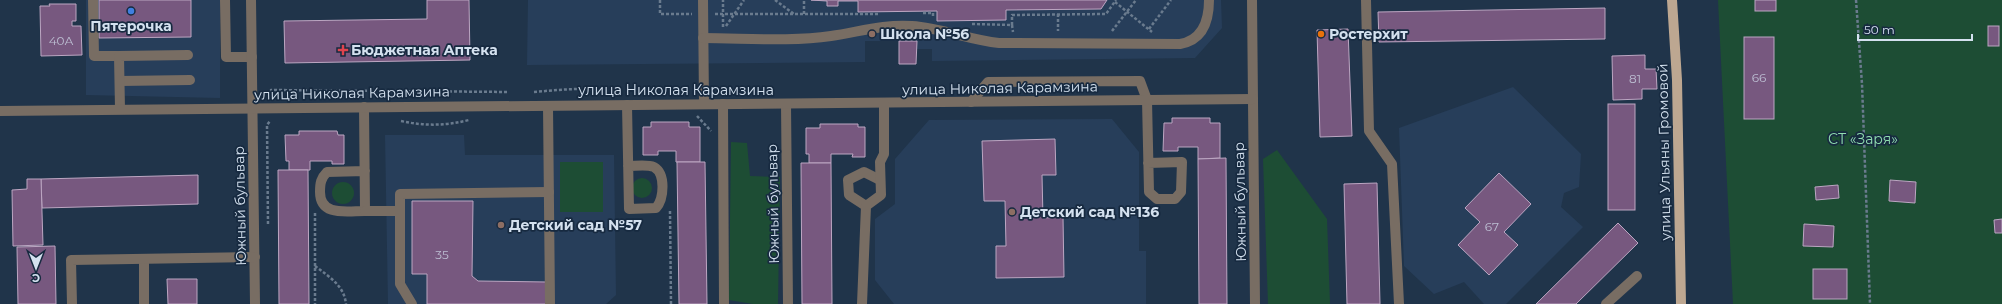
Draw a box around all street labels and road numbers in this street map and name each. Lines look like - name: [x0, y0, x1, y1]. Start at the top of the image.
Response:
- street label: улица Ульяны Громовой: [1653, 63, 1675, 242]
- street label: улица Николая Карамзина: [901, 77, 1098, 99]
- street label: улица Николая Карамзина: [577, 81, 774, 99]
- street label: улица Николая Карамзина: [253, 82, 450, 104]
- street label: Южный бульвар: [1230, 142, 1250, 262]
- street label: Южный бульвар: [763, 144, 783, 264]
- street label: Южный бульвар: [230, 146, 250, 266]

